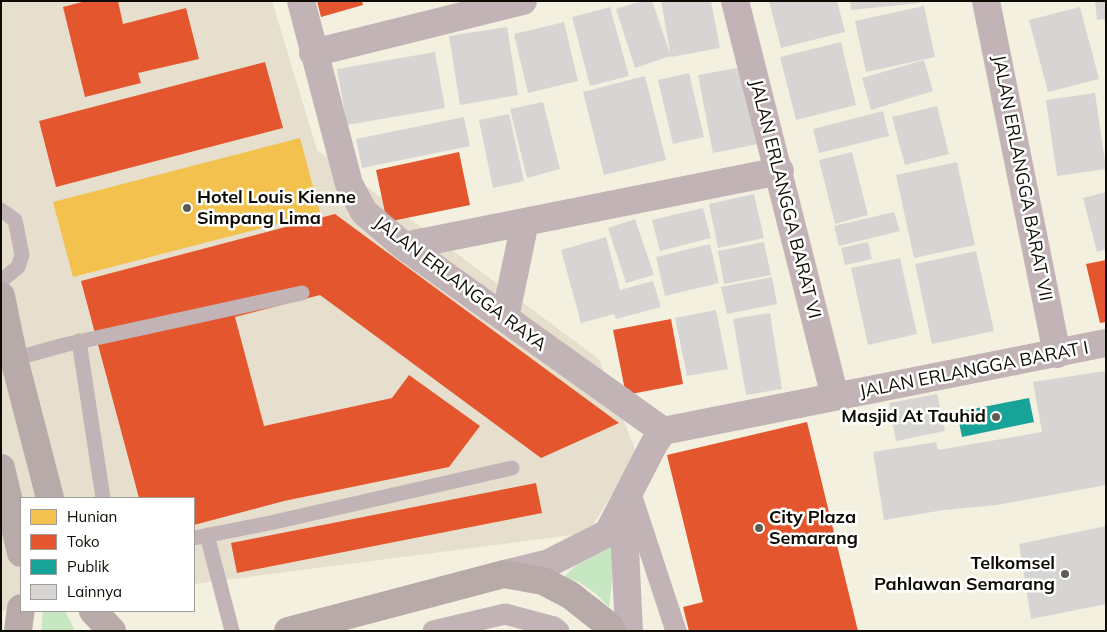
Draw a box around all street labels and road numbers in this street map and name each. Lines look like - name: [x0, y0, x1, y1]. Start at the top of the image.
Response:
- street label: JALAN ERLANGGA BARAT VII: [988, 53, 1056, 303]
- street label: JALAN ERLANGGA BARAT VI: [745, 77, 825, 321]
- street label: JALAN ERLANGGA RAYA: [369, 212, 551, 356]
- street label: JALAN ERLANGGA BARAT I: [858, 337, 1090, 403]

